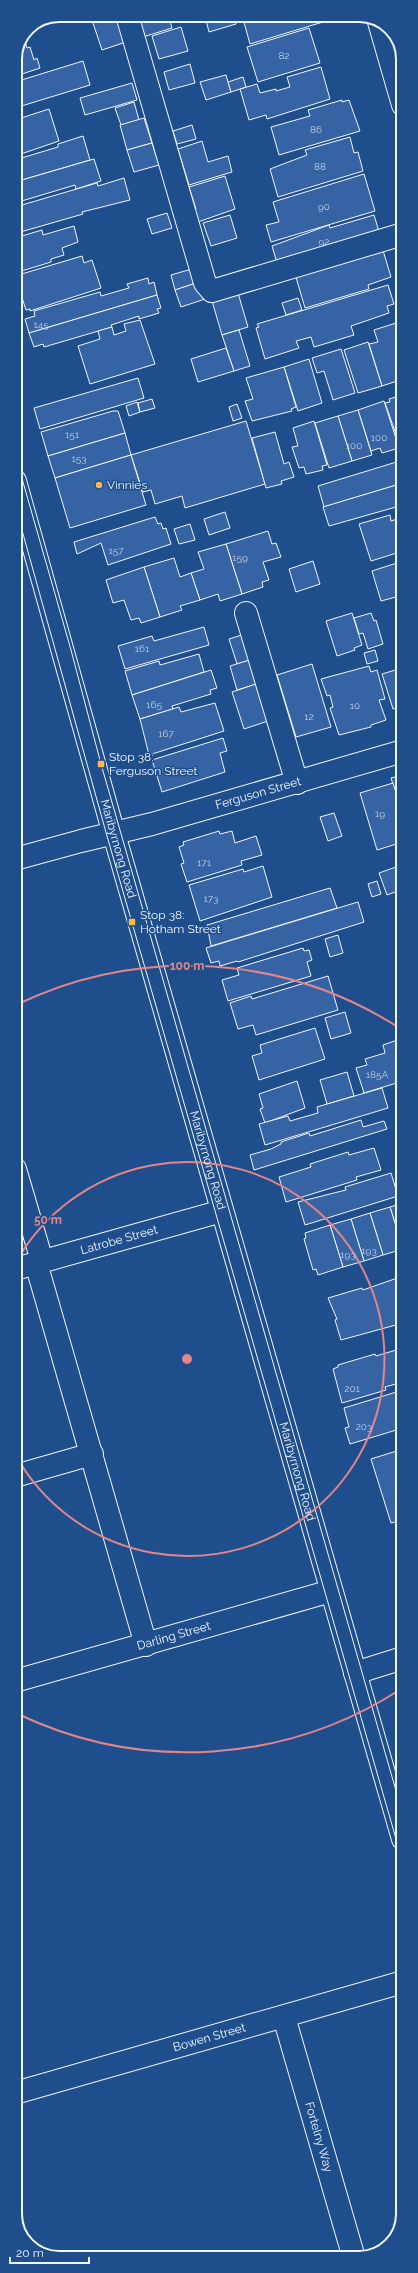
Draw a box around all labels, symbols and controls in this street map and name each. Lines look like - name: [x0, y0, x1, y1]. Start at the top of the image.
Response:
- house number: 82: [278, 50, 290, 61]
- house number: 86: [310, 124, 322, 135]
- house number: 88: [314, 161, 326, 172]
- house number: 90: [318, 201, 330, 212]
- house number: 92: [318, 236, 330, 247]
- house number: 145: [33, 319, 49, 330]
- house number: 151: [65, 429, 80, 440]
- house number: 100: [371, 432, 387, 443]
- house number: 100: [346, 440, 362, 451]
- house number: 153: [71, 453, 87, 464]
- place label: Vinnies: [107, 478, 147, 492]
- marker: Vinnies: [94, 480, 104, 490]
- house number: 157: [108, 545, 124, 556]
- house number: 159: [232, 552, 248, 563]
- house number: 161: [135, 643, 150, 654]
- house number: 165: [146, 699, 162, 710]
- house number: 10: [350, 700, 360, 711]
- house number: 12: [304, 711, 314, 722]
- house number: 167: [158, 728, 174, 739]
- place label: Stop 38: Ferguson Street: [109, 750, 198, 778]
- marker: Stop 38: Ferguson Street: [96, 759, 106, 769]
- street label: Ferguson Street: [214, 774, 303, 812]
- street label: Maribyrnong Road: [98, 798, 139, 900]
- house number: 19: [375, 808, 385, 819]
- house number: 171: [197, 857, 212, 868]
- house number: 173: [204, 893, 218, 904]
- place label: Stop 38: Hotham Street: [140, 908, 221, 936]
- marker: Stop 38: Hotham Street: [127, 917, 137, 927]
- text: 100 m: [170, 959, 204, 973]
- house number: 185A: [366, 1069, 388, 1080]
- street label: Maribyrnong Road: [187, 1109, 229, 1211]
- text: 50 m: [34, 1213, 62, 1227]
- street label: Latrobe Street: [79, 1222, 159, 1257]
- house number: 193: [361, 1245, 377, 1256]
- house number: 193: [340, 1249, 356, 1260]
- centre of rings: [180, 1352, 194, 1366]
- house number: 201: [344, 1383, 361, 1394]
- street label: Maribyrnong Road: [276, 1420, 318, 1523]
- house number: 203: [356, 1421, 372, 1432]
- street label: Darling Street: [135, 1619, 212, 1653]
- street label: Bowen Street: [171, 2020, 247, 2054]
- street label: Fortelny Way: [302, 2100, 336, 2174]
- scale bar: [10, 2239, 89, 2265]
- text: 20 m: [16, 2246, 44, 2260]

